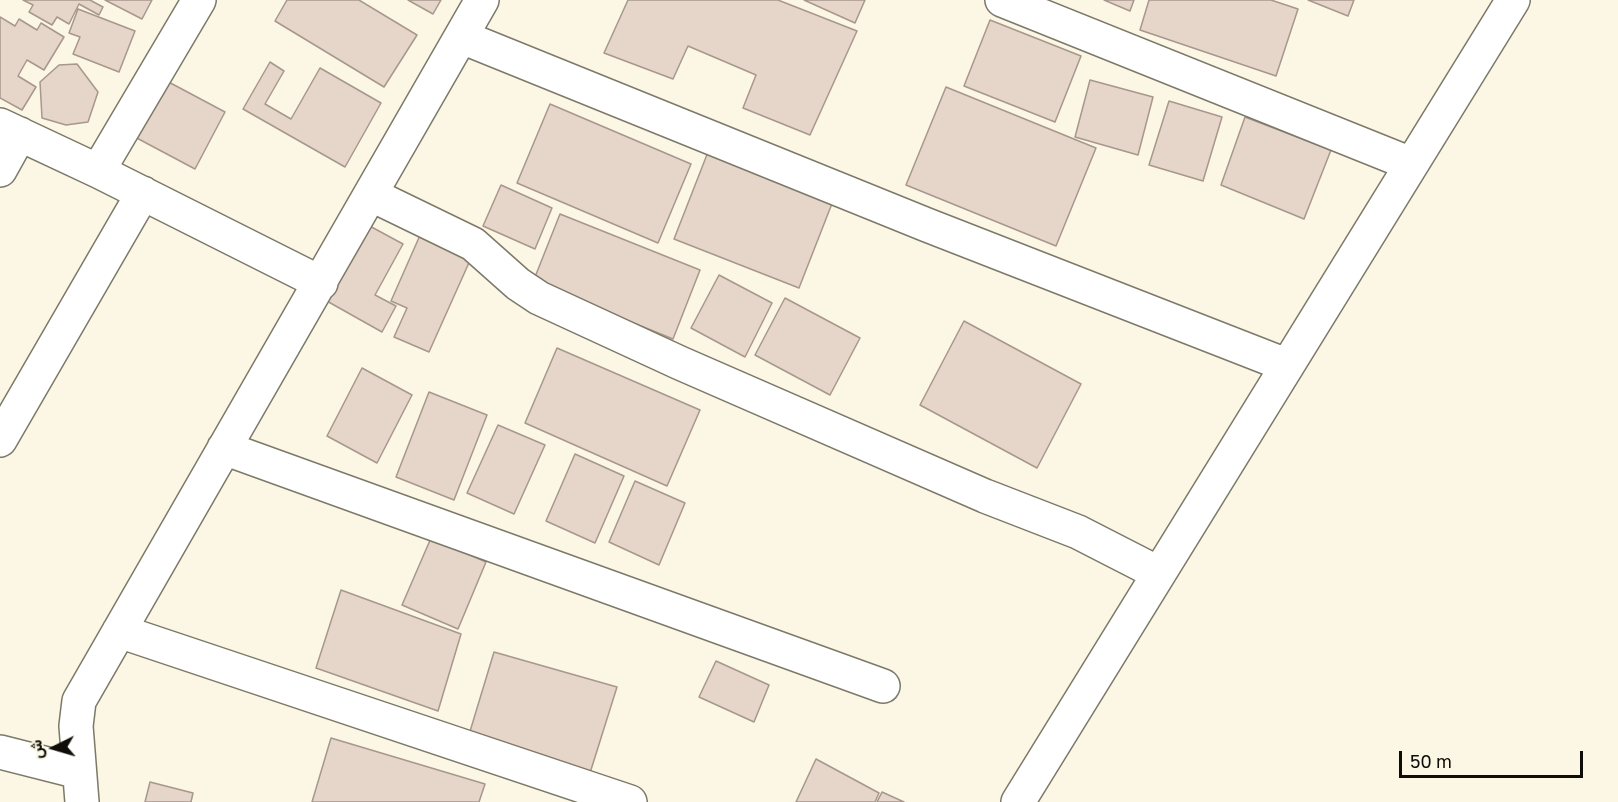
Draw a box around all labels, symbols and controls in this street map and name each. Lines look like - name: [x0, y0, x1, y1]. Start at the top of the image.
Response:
- north arrow: [24, 718, 84, 778]
- text: ش: [25, 739, 47, 760]
- scale bar: [1402, 739, 1586, 777]
- text: 50 m: [1410, 750, 1452, 772]

